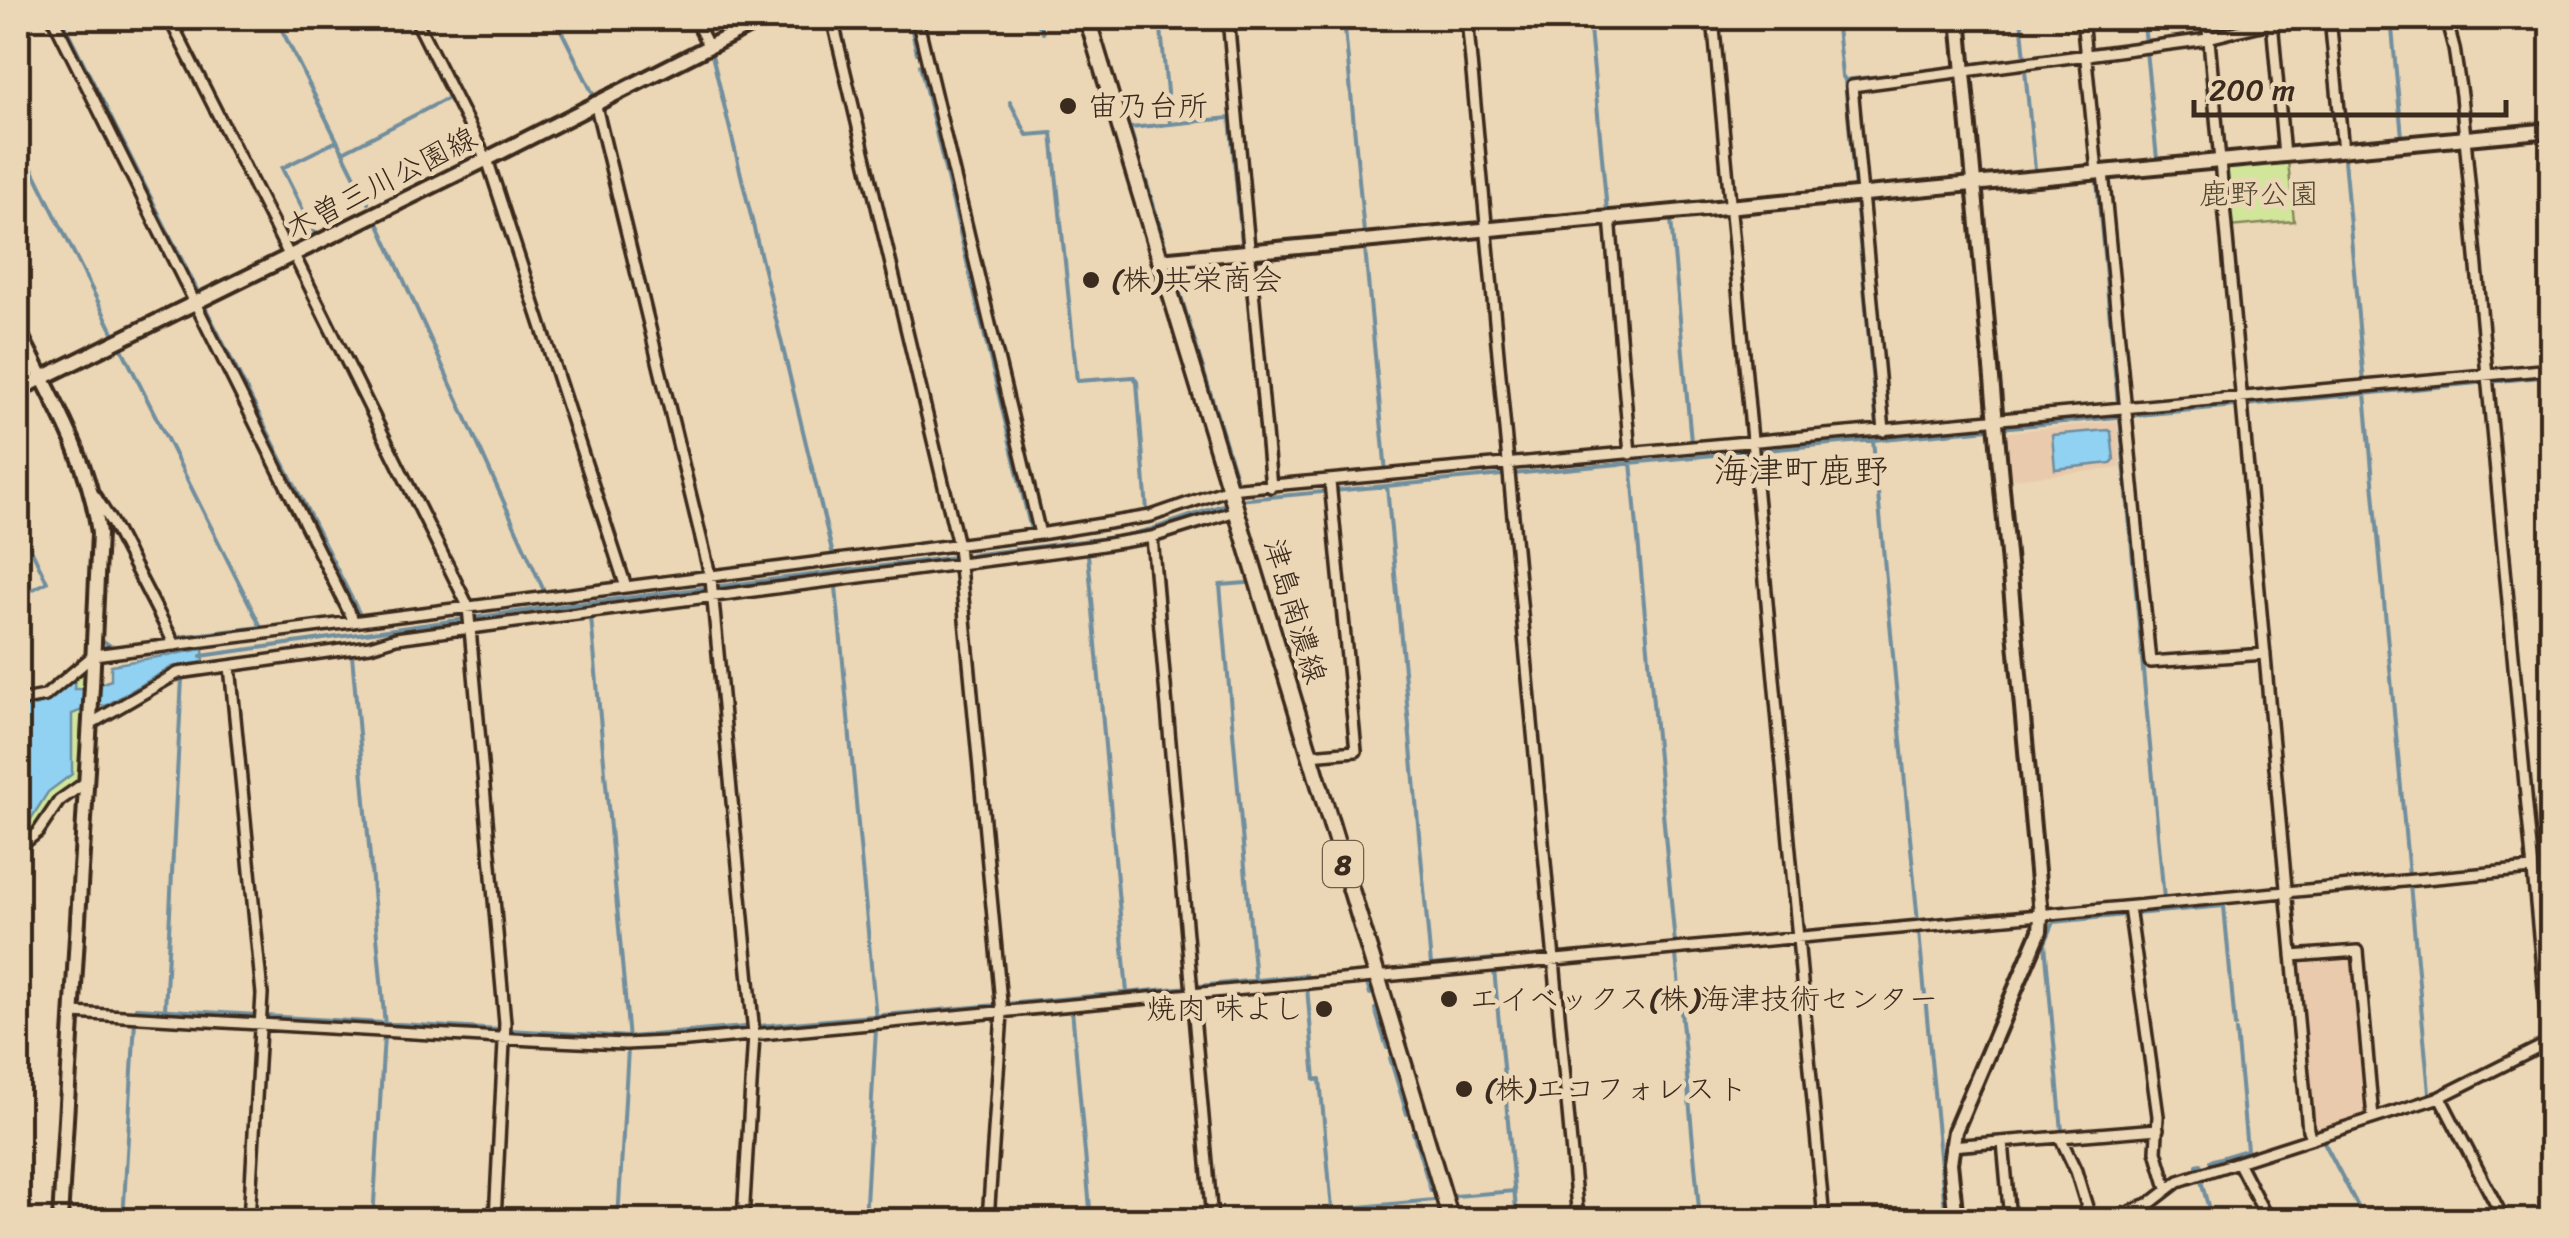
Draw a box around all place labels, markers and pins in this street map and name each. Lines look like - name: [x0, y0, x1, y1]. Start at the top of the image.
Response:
- place label: 宙乃台所: [1088, 79, 1208, 133]
- marker: 宙乃台所: [1057, 95, 1079, 117]
- place label: (株)共栄商会: [1111, 253, 1282, 307]
- marker: (株)共栄商会: [1080, 269, 1102, 291]
- place label: エイベックス(株)海津技術センター: [1469, 972, 1938, 1026]
- place label: 焼肉 味よし: [1146, 982, 1304, 1036]
- marker: エイベックス(株)海津技術センター: [1438, 988, 1460, 1010]
- marker: 焼肉 味よし: [1313, 998, 1335, 1020]
- place label: (株)エコフォレスト: [1484, 1062, 1748, 1116]
- marker: (株)エコフォレスト: [1453, 1078, 1475, 1100]

